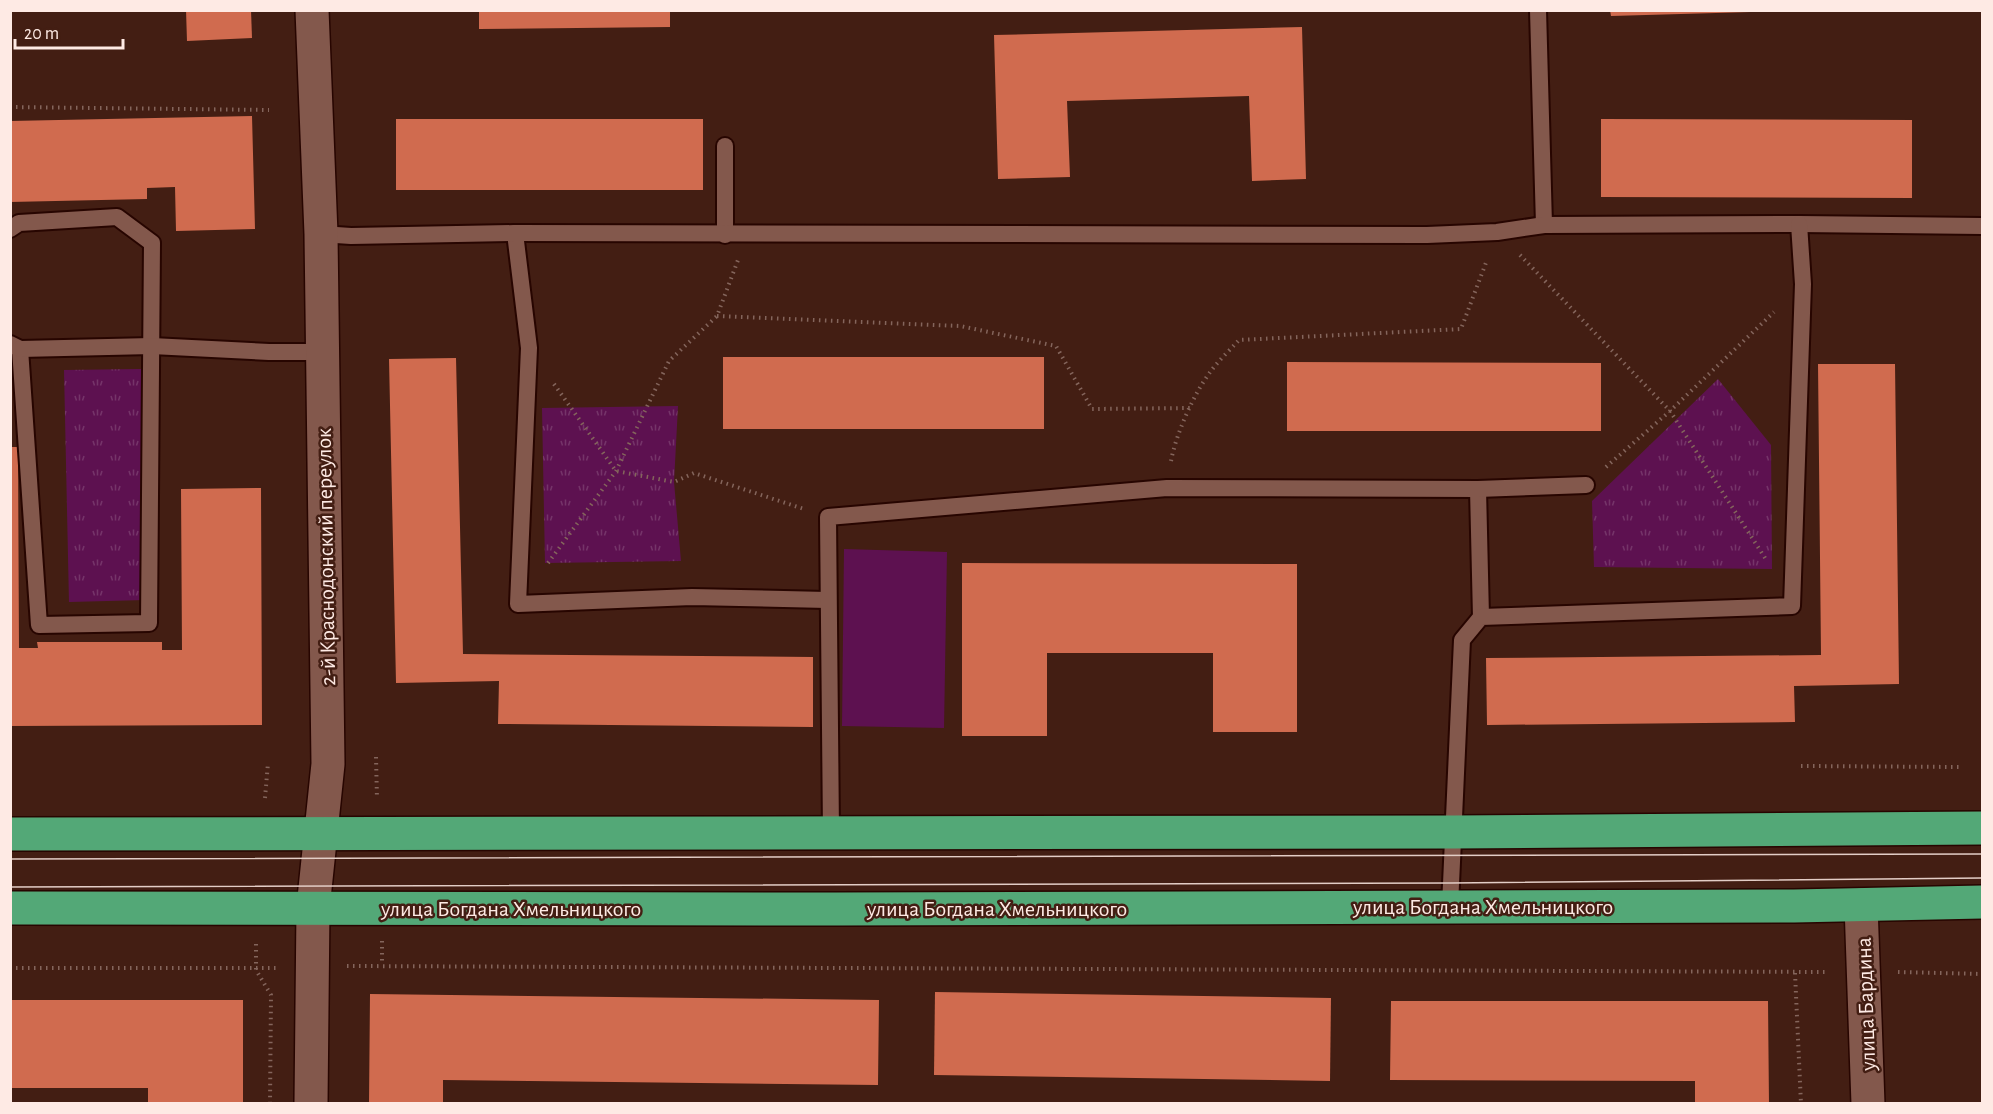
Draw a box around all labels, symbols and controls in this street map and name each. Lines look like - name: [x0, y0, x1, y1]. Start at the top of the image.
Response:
- scale bar: [15, 12, 123, 50]
- text: 20 m: [24, 25, 59, 43]
- street label: 2-й Краснодонский переулок: [313, 428, 339, 686]
- street label: улица Богдана Хмельницкого: [1352, 896, 1613, 918]
- street label: улица Богдана Хмельницкого: [380, 898, 641, 920]
- street label: улица Богдана Хмельницкого: [866, 898, 1127, 920]
- street label: улица Бардина: [1853, 937, 1879, 1072]

